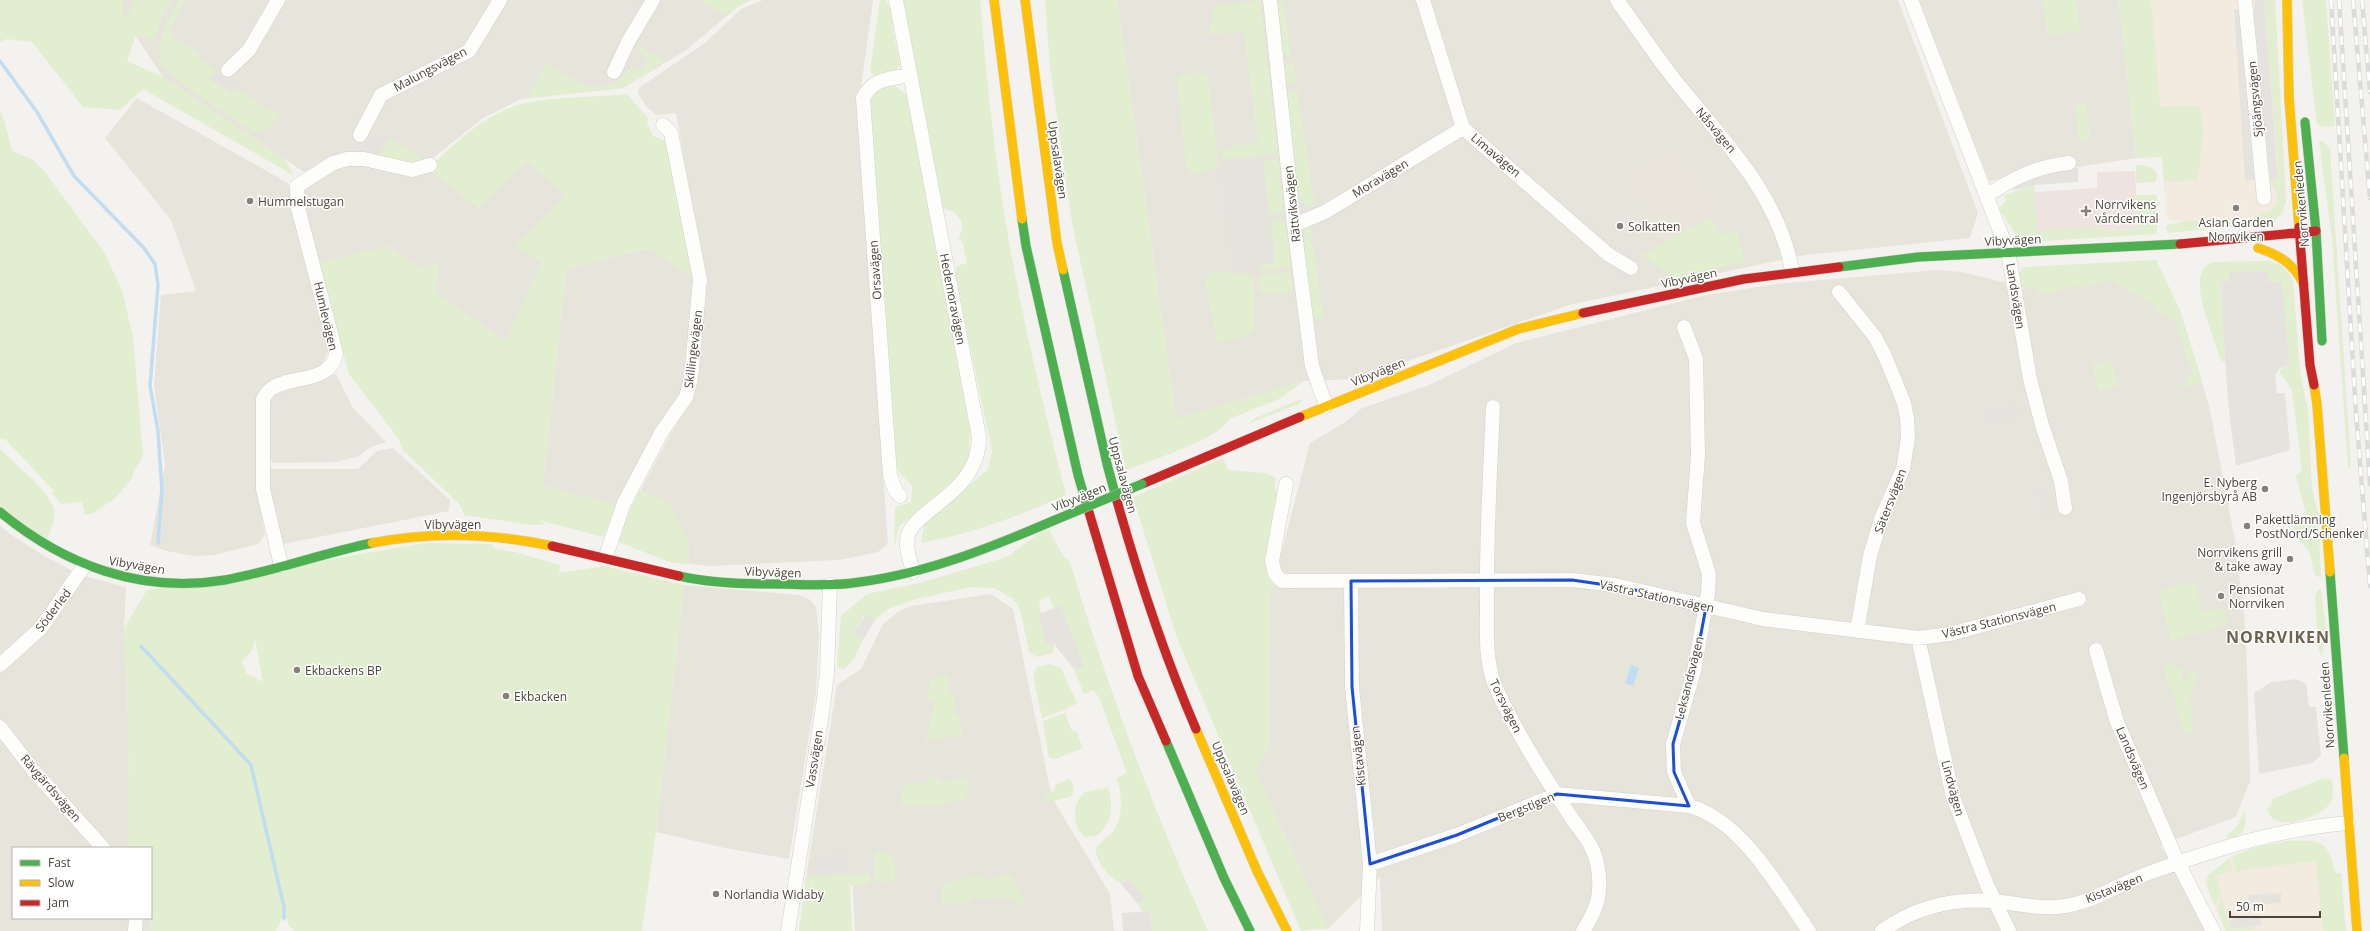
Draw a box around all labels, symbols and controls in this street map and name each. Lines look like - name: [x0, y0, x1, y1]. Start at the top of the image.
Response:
- street label: Malungsvägen: [390, 43, 470, 95]
- street label: Sjöängsvägen: [2243, 60, 2267, 138]
- street label: Nåsvägen: [1692, 104, 1740, 156]
- street label: Uppsalavägen: [1044, 120, 1072, 200]
- street label: Limavägen: [1467, 129, 1525, 181]
- street label: Moravägen: [1349, 155, 1411, 201]
- street label: Norrvikenleden: [2289, 160, 2313, 248]
- street label: Rättviksvägen: [1280, 165, 1304, 243]
- place label: Hummelstugan: [258, 193, 344, 210]
- marker: Hummelstugan: [245, 196, 255, 206]
- place label: Norrvikens vårdcentral: [2095, 196, 2159, 227]
- marker: Asian Garden Norrviken: [2231, 203, 2241, 213]
- marker: Norrvikens vårdcentral: [2080, 205, 2092, 217]
- place label: Asian Garden Norrviken: [2198, 214, 2274, 245]
- place label: Solkatten: [1628, 218, 1680, 235]
- marker: Solkatten: [1615, 221, 1625, 231]
- street label: Vibyvägen: [1984, 230, 2042, 250]
- street label: Orsavägen: [864, 240, 886, 300]
- street label: Hedemoravägen: [936, 252, 970, 346]
- street label: Landsvägen: [2002, 262, 2030, 330]
- street label: Vibyvägen: [1659, 264, 1719, 292]
- street label: Humlevägen: [310, 280, 342, 352]
- street label: Skillingevägen: [680, 309, 706, 389]
- street label: Vibyvägen: [1348, 353, 1408, 391]
- street label: Uppsalavägen: [1105, 435, 1141, 515]
- street label: Sätersvägen: [1870, 466, 1910, 536]
- place label: E. Nyberg Ingenjörsbyrå AB: [2161, 474, 2257, 505]
- street label: Vibyvägen: [1049, 478, 1109, 516]
- marker: E. Nyberg Ingenjörsbyrå AB: [2260, 484, 2270, 494]
- place label: Pakettlämning PostNord/Schenker: [2255, 511, 2364, 542]
- street label: Vibyvägen: [425, 516, 481, 533]
- marker: Pakettlämning PostNord/Schenker: [2242, 521, 2252, 531]
- place label: Norrvikens grill & take away: [2197, 544, 2283, 575]
- street label: Vibyvägen: [108, 552, 166, 578]
- marker: Norrvikens grill & take away: [2285, 554, 2295, 564]
- street label: Vibyvägen: [744, 563, 802, 581]
- street label: Västra Stationsvägen: [1598, 576, 1716, 616]
- place label: Pensionat Norrviken: [2229, 581, 2285, 612]
- street label: Söderled: [31, 585, 75, 635]
- marker: Pensionat Norrviken: [2216, 591, 2226, 601]
- street label: Västra Stationsvägen: [1940, 598, 2058, 642]
- district label: NORRVIKEN: [2226, 626, 2330, 648]
- street label: Leksandsvägen: [1670, 635, 1708, 721]
- street label: Norrvikenleden: [2315, 661, 2339, 749]
- place label: Ekbackens BP: [305, 662, 382, 679]
- marker: Ekbackens BP: [292, 665, 302, 675]
- street label: Torsvägen: [1486, 676, 1526, 736]
- place label: Ekbacken: [514, 688, 567, 705]
- marker: Ekbacken: [501, 691, 511, 701]
- street label: Landsvägen: [2112, 724, 2154, 792]
- street label: Kistavägen: [1346, 725, 1370, 787]
- street label: Vassvägen: [801, 729, 827, 789]
- street label: Uppsalavägen: [1208, 738, 1254, 818]
- street label: Rävgärdsvägen: [17, 751, 85, 825]
- street label: Lindvägen: [1937, 758, 1969, 818]
- street label: Bergstigen: [1495, 788, 1557, 826]
- legend: [12, 847, 152, 919]
- text: Fast: [48, 854, 71, 871]
- street label: Kistavägen: [2083, 869, 2145, 907]
- text: Slow: [48, 874, 75, 891]
- place label: Norlandia Widaby: [724, 886, 825, 903]
- marker: Norlandia Widaby: [711, 889, 721, 899]
- scale bar: [2230, 893, 2320, 919]
- text: Jam: [47, 894, 69, 911]
- text: 50 m: [2236, 898, 2264, 915]

